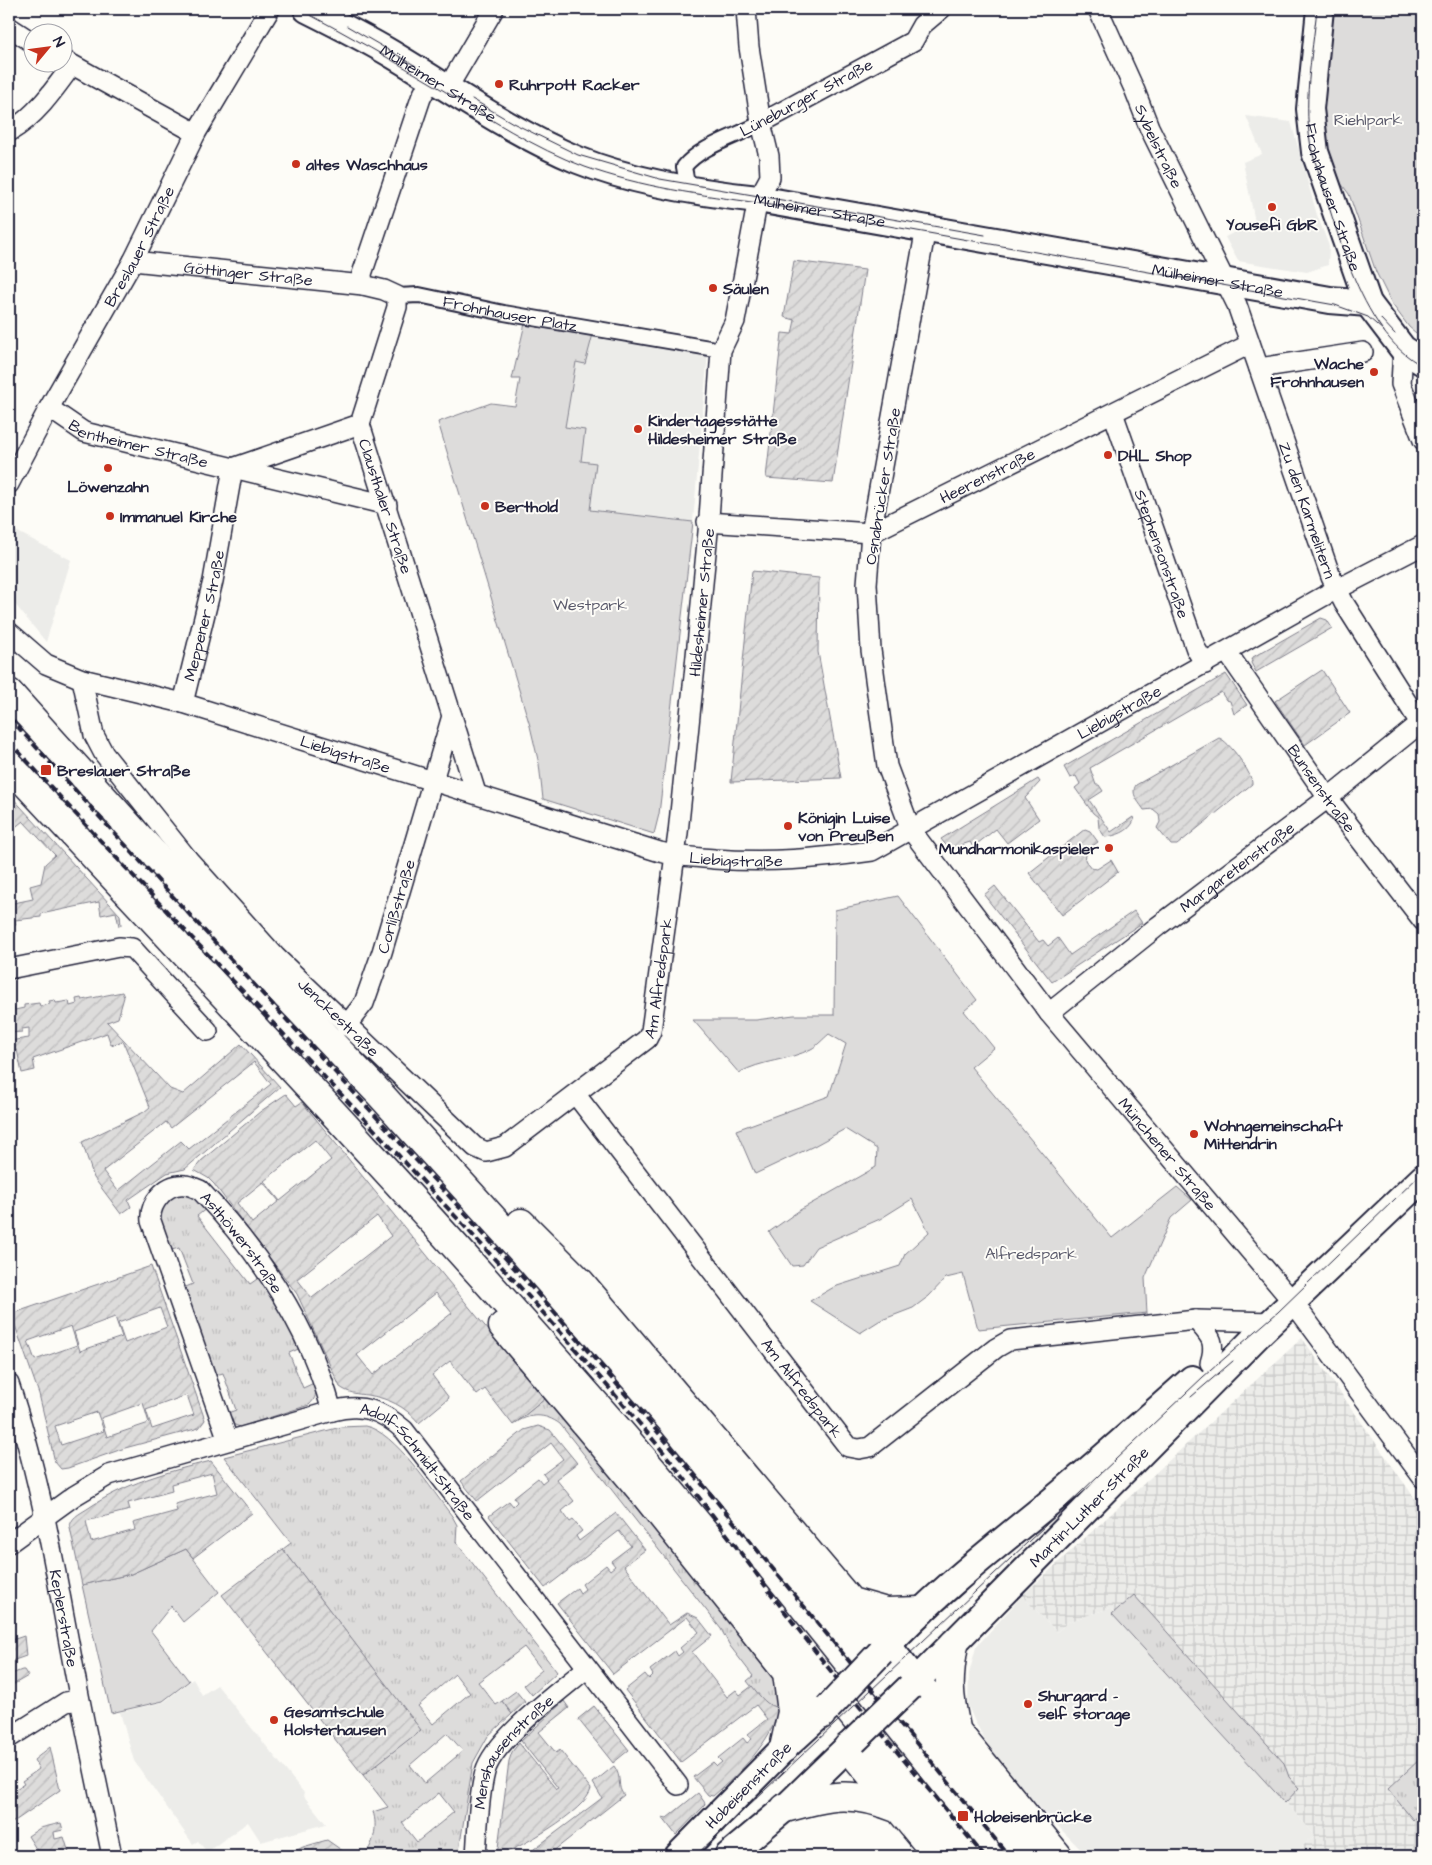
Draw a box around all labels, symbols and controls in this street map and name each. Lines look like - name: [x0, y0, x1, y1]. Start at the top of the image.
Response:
- north arrow: [22, 22, 72, 72]
- text: N: [48, 33, 69, 51]
- street label: Mülheimer Straße: [376, 40, 501, 128]
- street label: Lüneburger Straße: [736, 53, 878, 143]
- place label: Ruhrpott Racker: [509, 74, 640, 96]
- marker: Ruhrpott Racker: [493, 78, 505, 90]
- street label: Sybelstraße: [1129, 101, 1188, 192]
- park label: Riehlpark: [1334, 109, 1402, 131]
- street label: Frohnhauser Straße: [1300, 122, 1366, 275]
- place label: altes Waschhaus: [305, 154, 428, 176]
- marker: altes Waschhaus: [290, 158, 302, 170]
- street label: Breslauer Straße: [99, 182, 180, 311]
- street label: Mülheimer Straße: [752, 189, 887, 233]
- marker: Yousefi GbR: [1266, 201, 1278, 213]
- place label: Yousefi GbR: [1226, 214, 1318, 236]
- street label: Göttinger Straße: [183, 256, 314, 292]
- street label: Mülheimer Straße: [1150, 259, 1285, 304]
- place label: Säulen: [722, 278, 769, 300]
- marker: Säulen: [707, 282, 719, 294]
- street label: Frohnhauser Platz: [441, 290, 579, 337]
- place label: Wache Frohnhausen: [1270, 353, 1364, 393]
- marker: Wache Frohnhausen: [1368, 366, 1380, 378]
- street label: Osnabrücker Straße: [860, 406, 906, 566]
- place label: Kindertagesstätte Hildesheimer Straße: [648, 410, 797, 450]
- street label: Bentheimer Straße: [64, 415, 210, 474]
- marker: Kindertagesstätte Hildesheimer Straße: [632, 423, 644, 435]
- street label: Clausthaler Straße: [353, 436, 417, 577]
- street label: Zu den Karmelitern: [1273, 439, 1341, 581]
- street label: Heerenstraße: [936, 443, 1039, 509]
- place label: DHL Shop: [1118, 445, 1192, 467]
- marker: DHL Shop: [1102, 449, 1114, 461]
- marker: Löwenzahn: [102, 462, 114, 474]
- place label: Löwenzahn: [67, 476, 149, 498]
- street label: Stephensonstraße: [1129, 486, 1194, 622]
- place label: Berthold: [495, 496, 559, 518]
- marker: Berthold: [479, 500, 491, 512]
- place label: Immanuel Kirche: [120, 506, 237, 528]
- marker: Immanuel Kirche: [104, 510, 116, 522]
- street label: Hildesheimer Straße: [684, 527, 720, 678]
- street label: Meppener Straße: [179, 548, 230, 684]
- park label: Westpark: [553, 594, 627, 616]
- street label: Liebigstraße: [1073, 680, 1166, 745]
- street label: Liebigstraße: [297, 730, 393, 779]
- street label: Bunsenstraße: [1282, 740, 1361, 838]
- place label: Breslauer Straße: [57, 760, 191, 782]
- marker: Breslauer Straße: [39, 763, 53, 777]
- place label: Königin Luise von Preußen: [798, 807, 894, 847]
- street label: Margaretenstraße: [1175, 817, 1300, 918]
- marker: Königin Luise von Preußen: [782, 820, 794, 832]
- place label: Mundharmonikaspieler: [939, 838, 1099, 860]
- marker: Mundharmonikaspieler: [1103, 842, 1115, 854]
- street label: Liebigstraße: [688, 847, 783, 873]
- street label: Corlißstraße: [372, 857, 421, 956]
- street label: Am Alfredspark: [639, 916, 678, 1042]
- street label: Jenckestraße: [292, 973, 384, 1062]
- street label: Münchener Straße: [1113, 1093, 1221, 1216]
- place label: Wohngemeinschaft Mittendrin: [1203, 1115, 1343, 1155]
- marker: Wohngemeinschaft Mittendrin: [1188, 1128, 1200, 1140]
- street label: Asthöwerstraße: [195, 1187, 288, 1298]
- park label: Alfredspark: [985, 1243, 1077, 1265]
- street label: Am Alfredspark: [756, 1334, 847, 1443]
- street label: Adolf-Schmidt-Straße: [358, 1398, 480, 1526]
- street label: Martin-Luther-Straße: [1025, 1442, 1154, 1572]
- street label: Keplerstraße: [44, 1568, 83, 1669]
- place label: Shurgard - self storage: [1037, 1685, 1131, 1727]
- street label: Menshausenstraße: [469, 1690, 559, 1811]
- marker: Shurgard - self storage: [1022, 1698, 1034, 1710]
- place label: Gesamtschule Holsterhausen: [284, 1701, 386, 1741]
- marker: Gesamtschule Holsterhausen: [268, 1714, 280, 1726]
- street label: Hobeisenstraße: [701, 1736, 797, 1834]
- place label: Hobeisenbrücke: [974, 1806, 1092, 1828]
- marker: Hobeisenbrücke: [956, 1809, 970, 1823]

